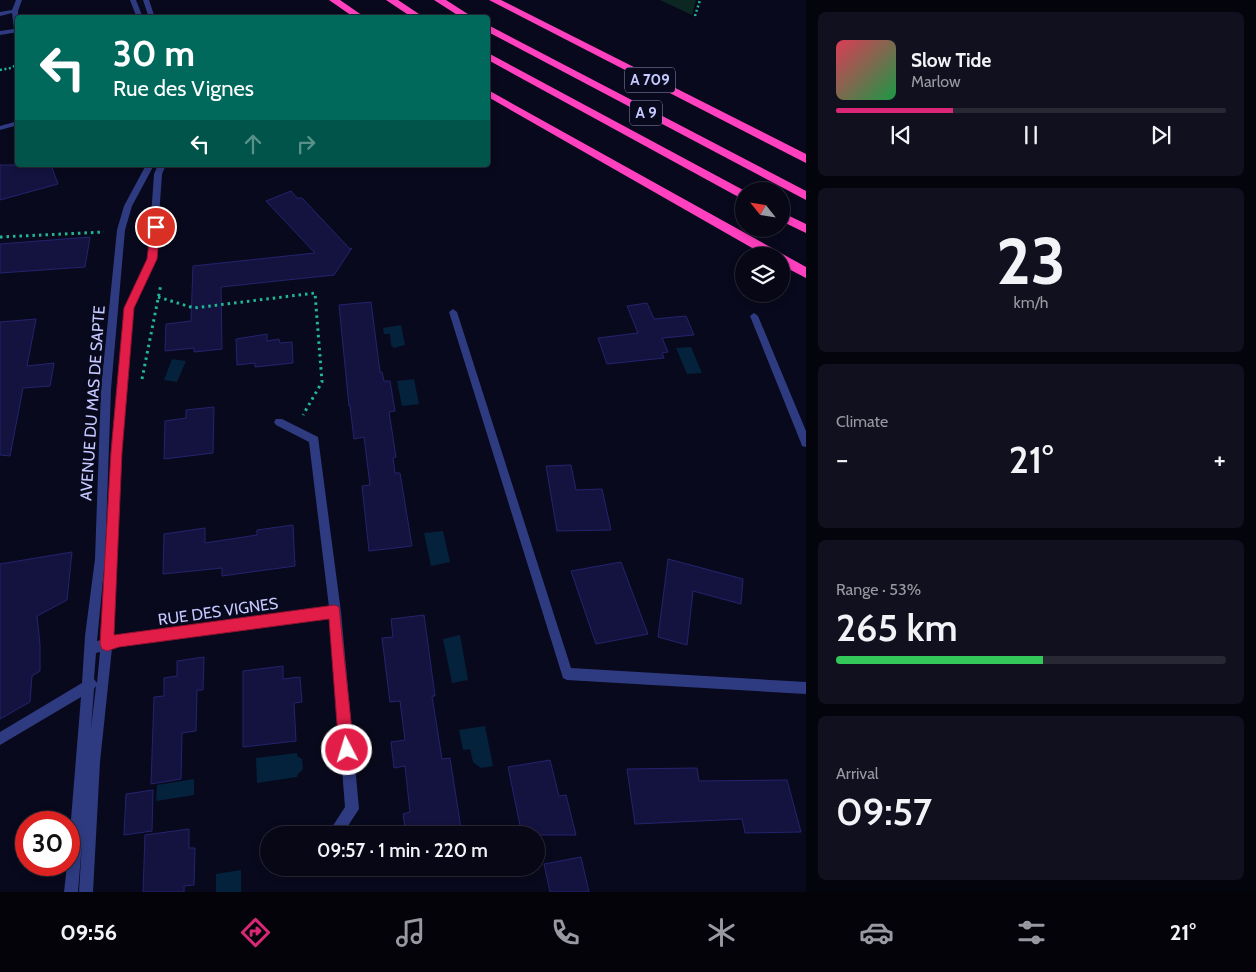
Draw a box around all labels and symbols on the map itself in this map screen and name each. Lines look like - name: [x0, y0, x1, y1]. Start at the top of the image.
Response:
- road number: A 709: [625, 68, 675, 92]
- road number: A 9: [630, 100, 662, 126]
- north arrow: [735, 182, 790, 238]
- pin: [135, 206, 177, 248]
- street label: AVENUE DU MAS DE SAPTE: [76, 305, 109, 501]
- street label: RUE DES VIGNES: [157, 594, 279, 629]
- position arrow: [320, 723, 372, 775]
- speed limit sign: 30: [15, 811, 80, 876]

